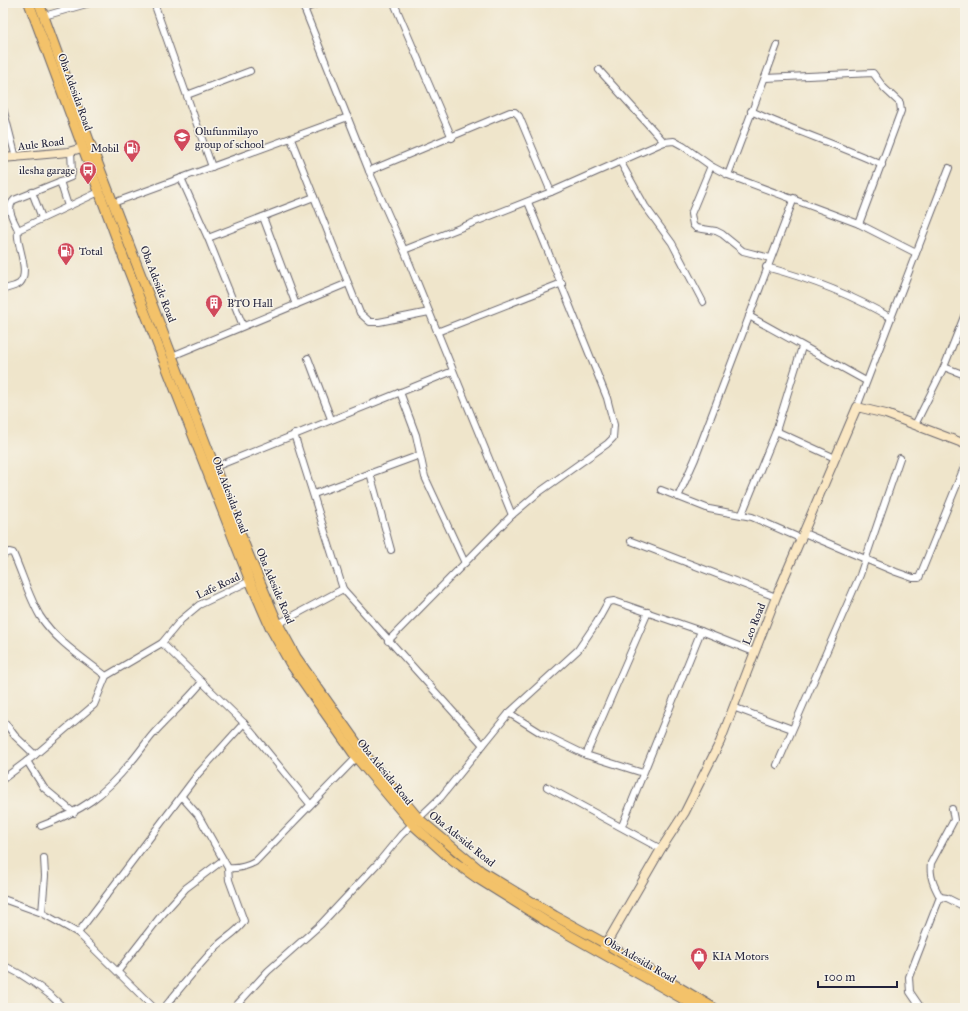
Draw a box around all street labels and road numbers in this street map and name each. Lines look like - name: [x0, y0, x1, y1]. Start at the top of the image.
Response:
- street label: Oba Adesida Road: [55, 52, 95, 133]
- street label: Aule Road: [16, 135, 65, 153]
- street label: Oba Adeside Road: [137, 244, 179, 325]
- street label: Oba Adesida Road: [209, 455, 251, 536]
- street label: Oba Adeside Road: [253, 546, 297, 626]
- street label: Lafe Road: [194, 570, 242, 602]
- street label: Leo Road: [740, 601, 768, 647]
- street label: Oba Adesida Road: [354, 736, 416, 808]
- street label: Oba Adeside Road: [426, 808, 498, 870]
- street label: Oba Adesida Road: [602, 934, 679, 986]

